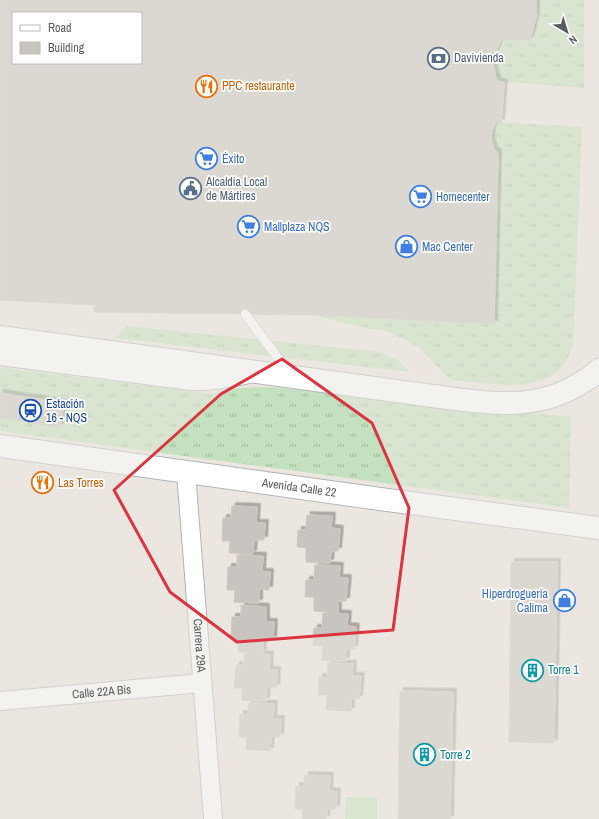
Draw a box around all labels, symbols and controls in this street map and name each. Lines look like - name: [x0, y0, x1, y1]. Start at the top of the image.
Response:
- legend: [12, 12, 142, 64]
- north arrow: [547, 12, 587, 52]
- text: Road: [48, 20, 72, 36]
- text: N: [566, 32, 580, 47]
- text: Building: [48, 40, 85, 56]
- bank icon: Davivienda: [425, 45, 451, 71]
- place label: Davivienda: [454, 50, 504, 66]
- restaurant icon: PPC restaurante: [193, 73, 219, 99]
- place label: PPC restaurante: [222, 78, 295, 94]
- supermarket icon: Éxito: [193, 146, 219, 172]
- place label: Éxito: [222, 151, 244, 167]
- place label: Alcaldía Local de Mártires: [205, 174, 267, 204]
- public building icon: Alcaldía Local de Mártires: [178, 176, 204, 202]
- supermarket icon: Homecenter: [408, 184, 434, 210]
- place label: Homecenter: [436, 189, 490, 205]
- supermarket icon: Mallplaza NQS: [235, 214, 261, 240]
- place label: Mallplaza NQS: [264, 219, 330, 235]
- shop icon: Mac Center: [393, 234, 419, 260]
- place label: Mac Center: [422, 239, 474, 255]
- place label: Estación 16 - NQS: [46, 396, 87, 426]
- station icon: Estación 16 - NQS: [18, 398, 44, 424]
- restaurant icon: Las Torres: [30, 470, 56, 496]
- street label: Avenida Calle 22: [260, 474, 337, 501]
- place label: Las Torres: [58, 475, 104, 491]
- place label: Hiperdrogueria Calima: [482, 586, 549, 616]
- shop icon: Hiperdrogueria Calima: [551, 588, 577, 614]
- street label: Carrera 29A: [189, 618, 210, 673]
- building icon: Torre 1: [520, 657, 546, 683]
- place label: Torre 1: [548, 662, 579, 678]
- street label: Calle 22A Bis: [71, 681, 132, 703]
- building icon: Torre 2: [412, 742, 438, 768]
- place label: Torre 2: [440, 747, 471, 763]

